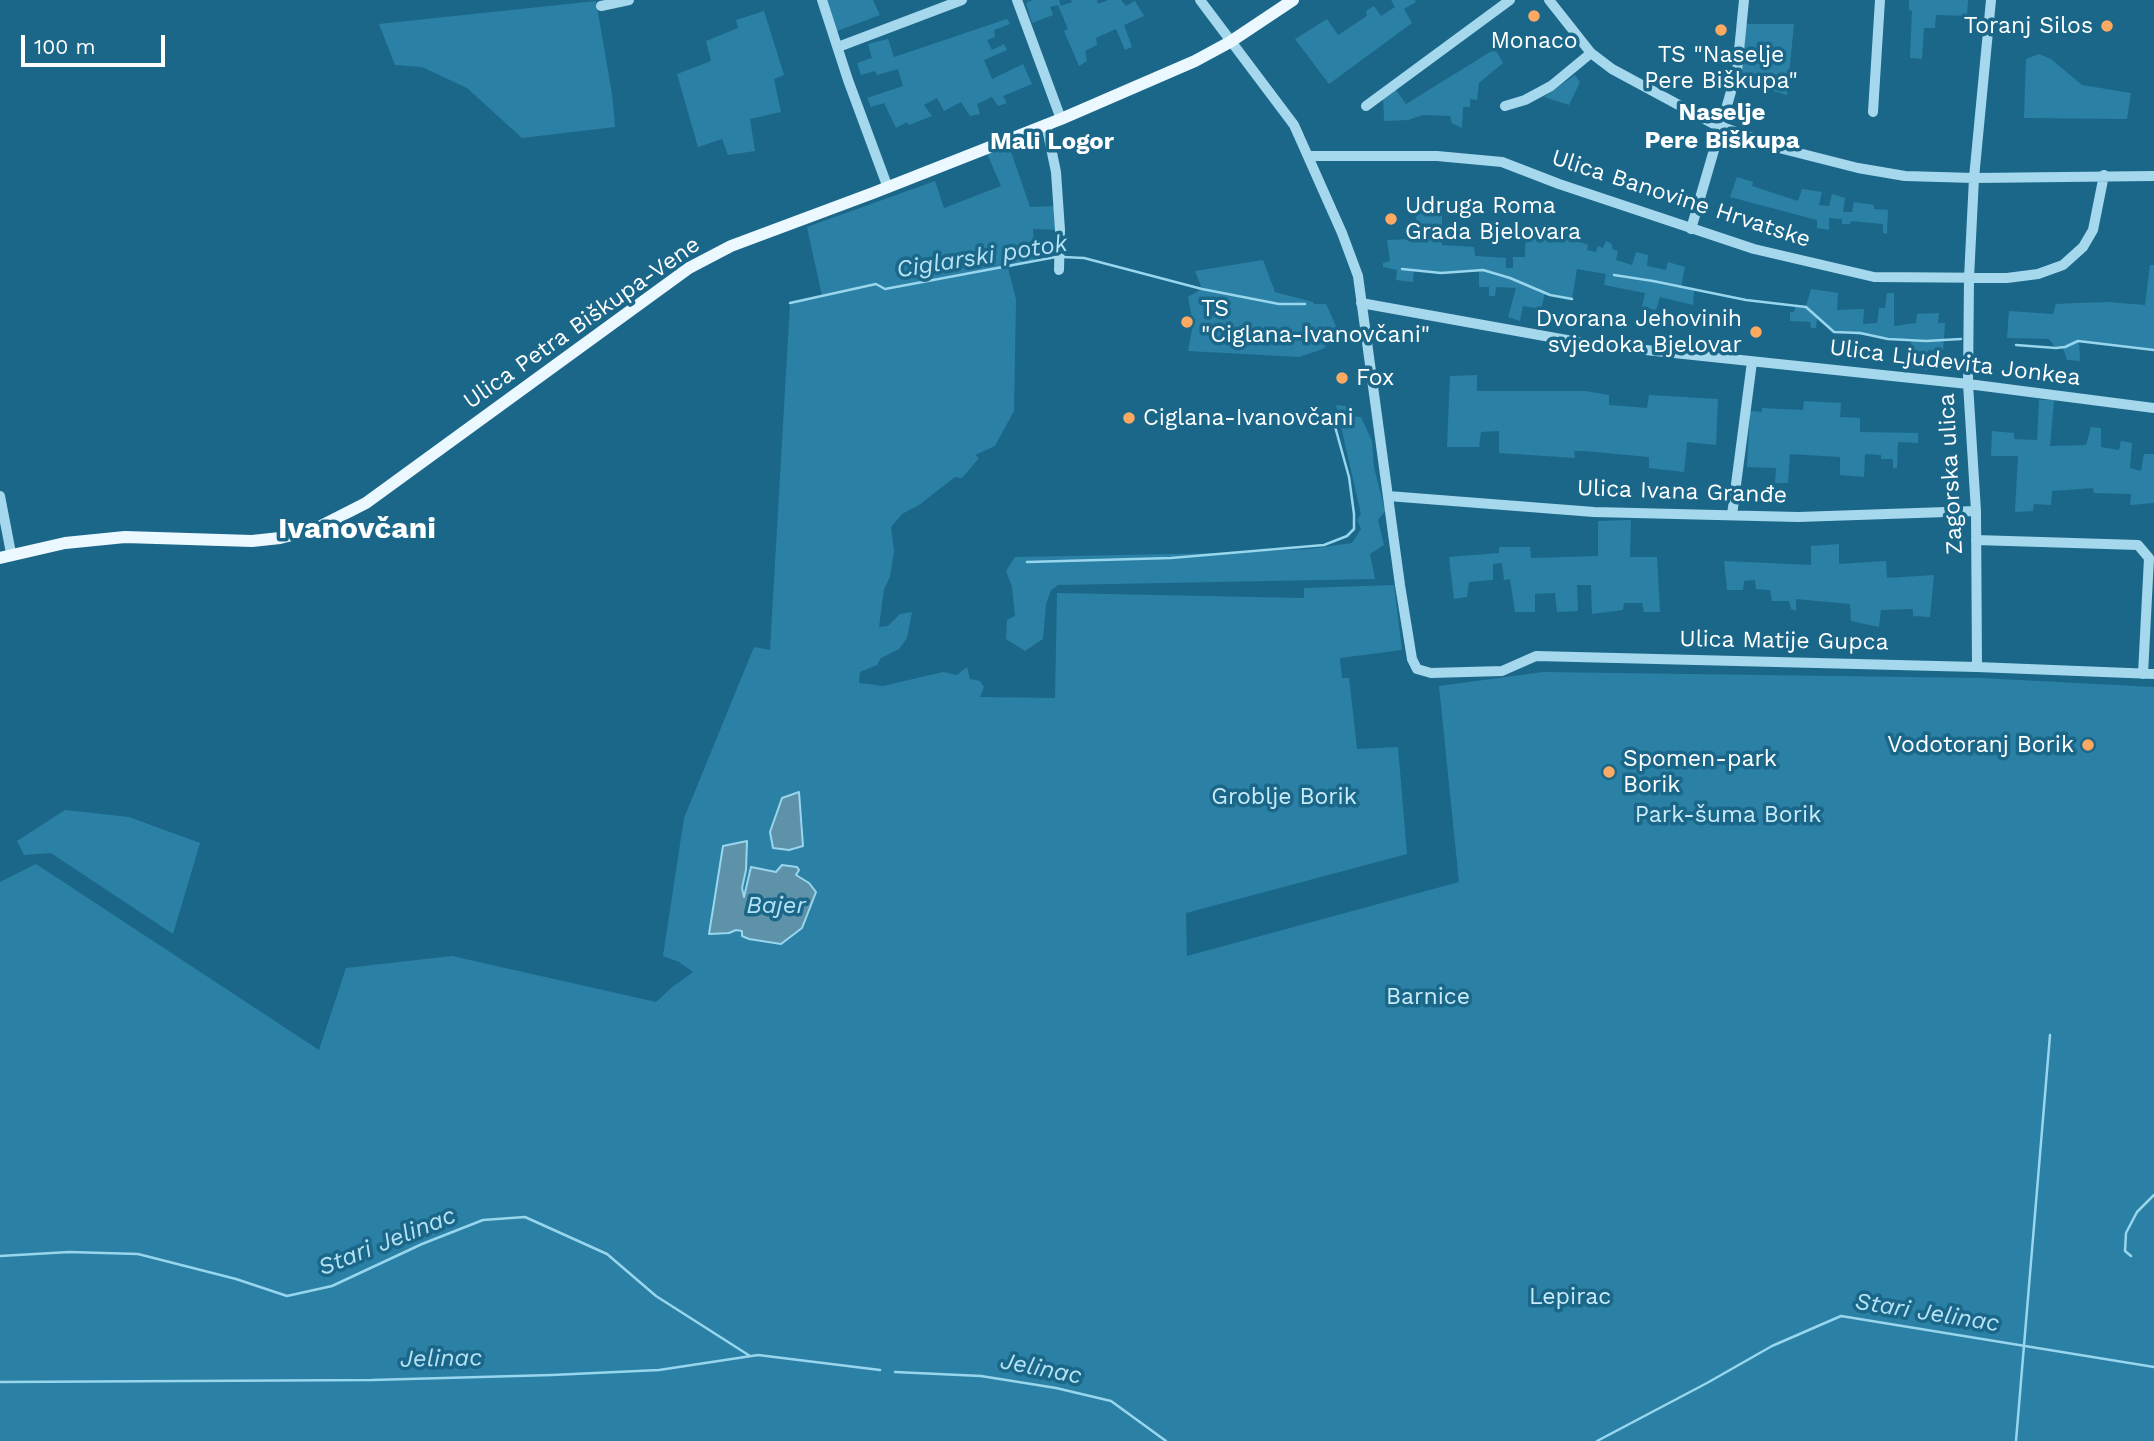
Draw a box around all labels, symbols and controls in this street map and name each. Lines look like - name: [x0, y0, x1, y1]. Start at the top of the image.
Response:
- marker: Monaco: [1526, 8, 1542, 24]
- place label: Toranj Silos: [1964, 12, 2093, 40]
- marker: Toranj Silos: [2099, 18, 2115, 34]
- scale bar: [24, 21, 168, 65]
- marker: TS "Naselje Pere Biškupa": [1713, 22, 1729, 38]
- place label: Monaco: [1490, 27, 1578, 55]
- text: 100 m: [34, 34, 96, 59]
- place label: TS "Naselje Pere Biškupa": [1644, 41, 1798, 95]
- district label: Naselje Pere Biškupa: [1644, 99, 1800, 155]
- district label: Mali Logor: [990, 128, 1114, 156]
- street label: Ulica Banovine Hrvatske: [1548, 144, 1814, 254]
- place label: Udruga Roma Grada Bjelovara: [1405, 192, 1581, 246]
- marker: Udruga Roma Grada Bjelovara: [1383, 211, 1399, 227]
- water label: Ciglarski potok: [894, 229, 1070, 285]
- street label: Ulica Petra Biškupa-Vene: [459, 231, 705, 415]
- place label: TS "Ciglana-Ivanovčani": [1201, 295, 1430, 349]
- place label: Dvorana Jehovinih svjedoka Bjelovar: [1536, 305, 1742, 359]
- marker: TS "Ciglana-Ivanovčani": [1179, 314, 1195, 330]
- marker: Dvorana Jehovinih svjedoka Bjelovar: [1748, 324, 1764, 340]
- street label: Ulica Ljudevita Jonkea: [1828, 334, 2082, 392]
- place label: Fox: [1356, 364, 1394, 392]
- marker: Fox: [1334, 370, 1350, 386]
- street label: Zagorska ulica: [1933, 393, 1969, 555]
- place label: Ciglana-Ivanovčani: [1143, 404, 1354, 432]
- marker: Ciglana-Ivanovčani: [1121, 410, 1137, 426]
- street label: Ulica Ivana Granđe: [1576, 475, 1788, 509]
- district label: Ivanovčani: [278, 511, 436, 547]
- street label: Ulica Matije Gupca: [1679, 625, 1889, 657]
- place label: Vodotoranj Borik: [1887, 731, 2074, 759]
- marker: Vodotoranj Borik: [2080, 737, 2096, 753]
- place label: Spomen-park Borik: [1623, 745, 1777, 799]
- marker: Spomen-park Borik: [1601, 764, 1617, 780]
- park label: Groblje Borik: [1211, 783, 1357, 811]
- park label: Park-šuma Borik: [1635, 801, 1821, 829]
- water label: Bajer: [746, 892, 806, 920]
- park label: Barnice: [1386, 983, 1470, 1011]
- water label: Stari Jelinac: [314, 1201, 460, 1283]
- park label: Lepirac: [1529, 1283, 1611, 1311]
- water label: Stari Jelinac: [1853, 1287, 2001, 1339]
- water label: Jelinac: [400, 1344, 482, 1374]
- water label: Jelinac: [998, 1347, 1084, 1391]

